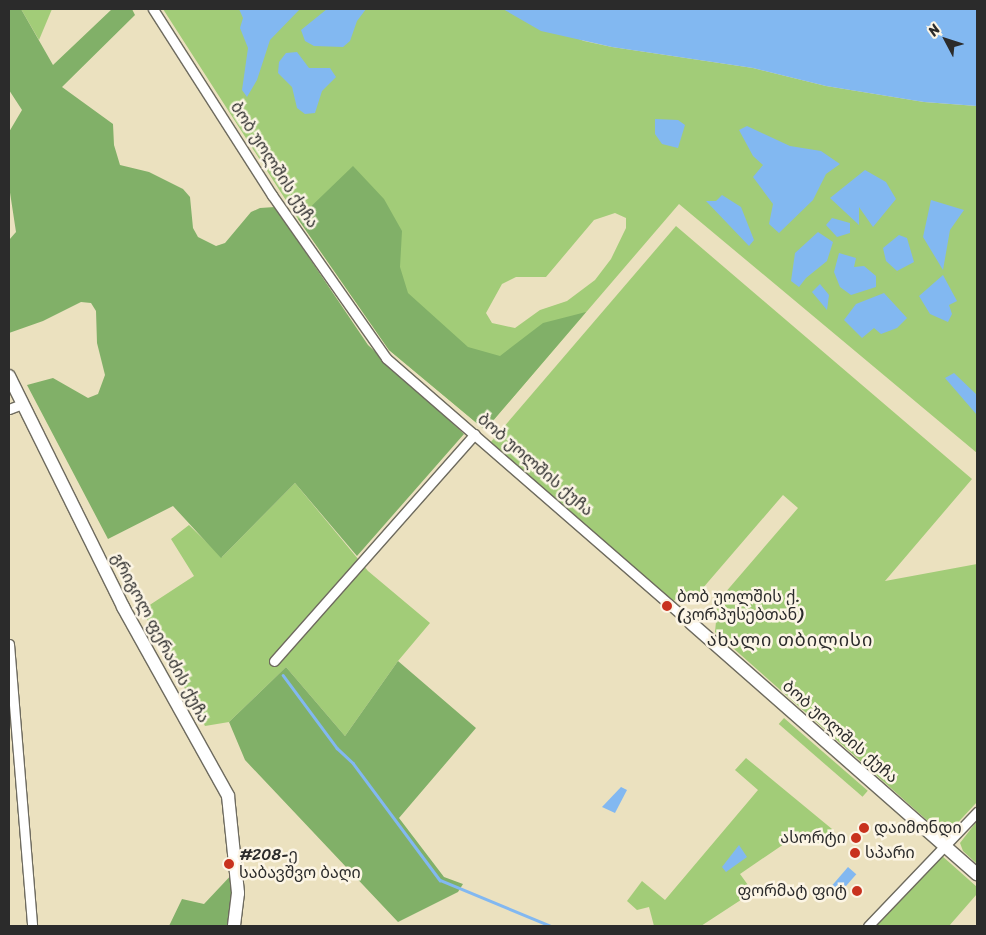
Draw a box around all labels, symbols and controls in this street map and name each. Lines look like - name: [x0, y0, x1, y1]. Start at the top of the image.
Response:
- north arrow: [921, 15, 971, 65]
- text: N: [921, 18, 947, 42]
- street label: ბობ უოლშის ქუჩა: [226, 98, 322, 232]
- street label: ბობ უოლშის ქუჩა: [473, 410, 597, 520]
- street label: გრიგოლ ფერაძის ქუჩა: [107, 550, 213, 726]
- place label: ბობ უოლშის ქ. (კორპუსებთან): [677, 587, 803, 625]
- marker: ბობ უოლშის ქ. (კორპუსებთან): [661, 600, 673, 612]
- district label: ახალი თბილისი: [705, 629, 875, 651]
- street label: ბობ უოლშის ქუჩა: [778, 677, 902, 787]
- place label: დაიმონდი: [874, 818, 962, 838]
- marker: დაიმონდი: [858, 822, 870, 834]
- place label: ასორტი: [780, 828, 846, 848]
- marker: ასორტი: [850, 832, 862, 844]
- place label: სპარი: [865, 843, 915, 863]
- place label: #208-ე საბავშვო ბაღი: [239, 845, 361, 883]
- marker: სპარი: [849, 847, 861, 859]
- marker: #208-ე საბავშვო ბაღი: [223, 858, 235, 870]
- place label: ფორმატ ფიტ: [737, 881, 847, 901]
- marker: ფორმატ ფიტ: [851, 885, 863, 897]

